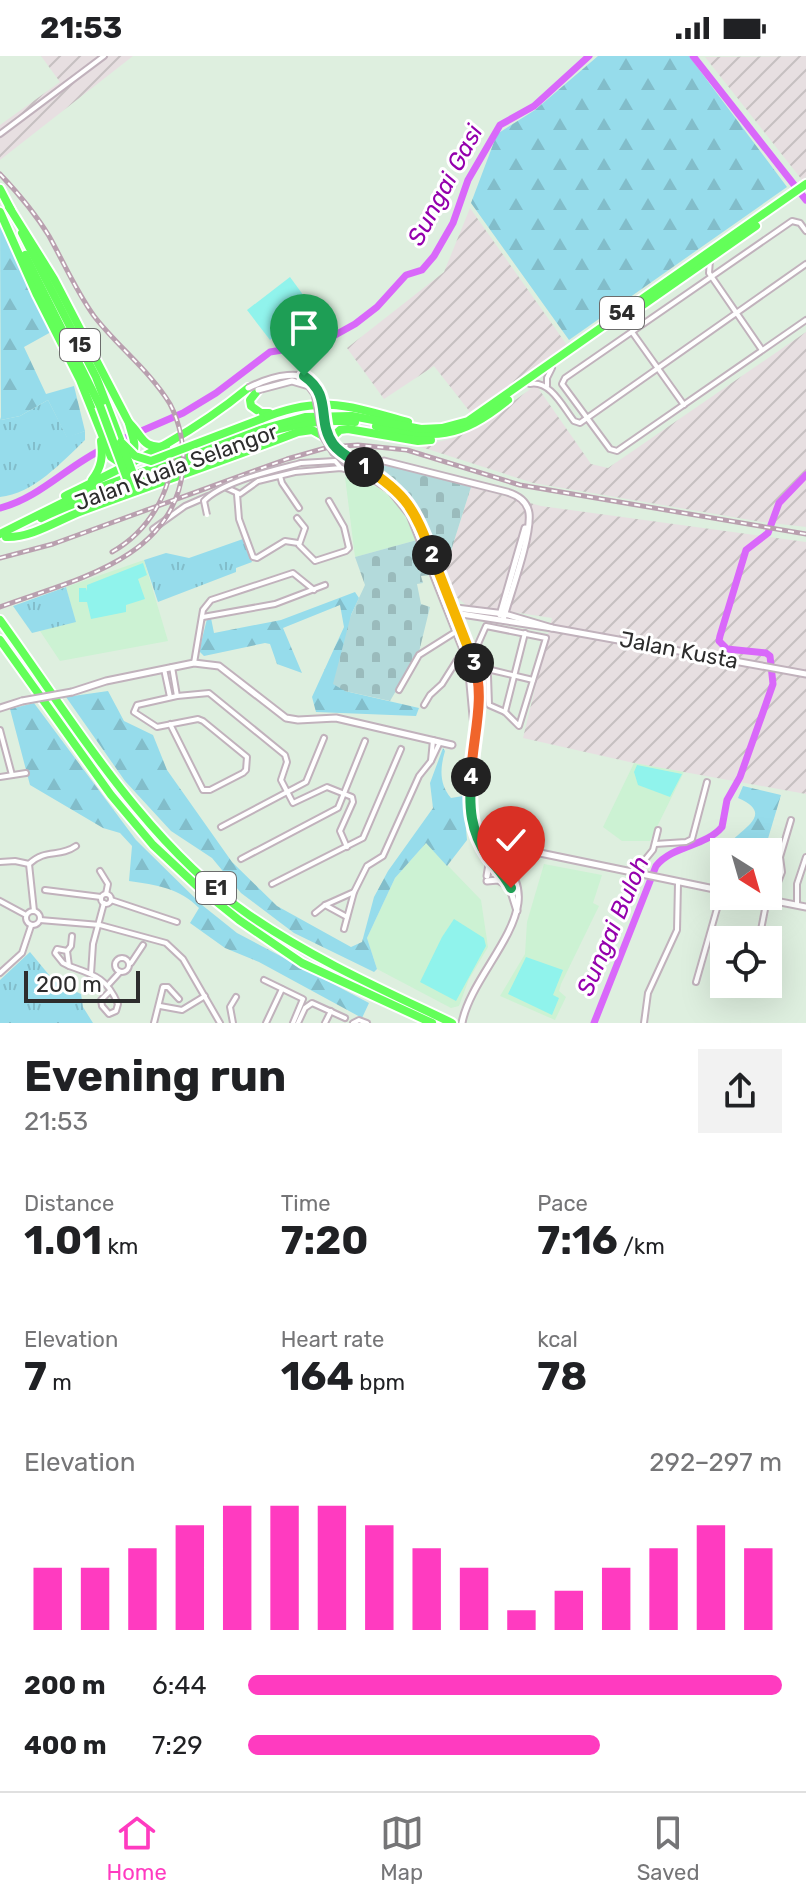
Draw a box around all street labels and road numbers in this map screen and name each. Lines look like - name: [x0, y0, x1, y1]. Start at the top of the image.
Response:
- road number: 54: [600, 297, 644, 329]
- road number: 15: [60, 329, 100, 361]
- street label: Jalan Kuala Selangor: [71, 417, 282, 516]
- street label: Jalan Kusta: [617, 625, 741, 675]
- road number: E1: [196, 872, 236, 904]

